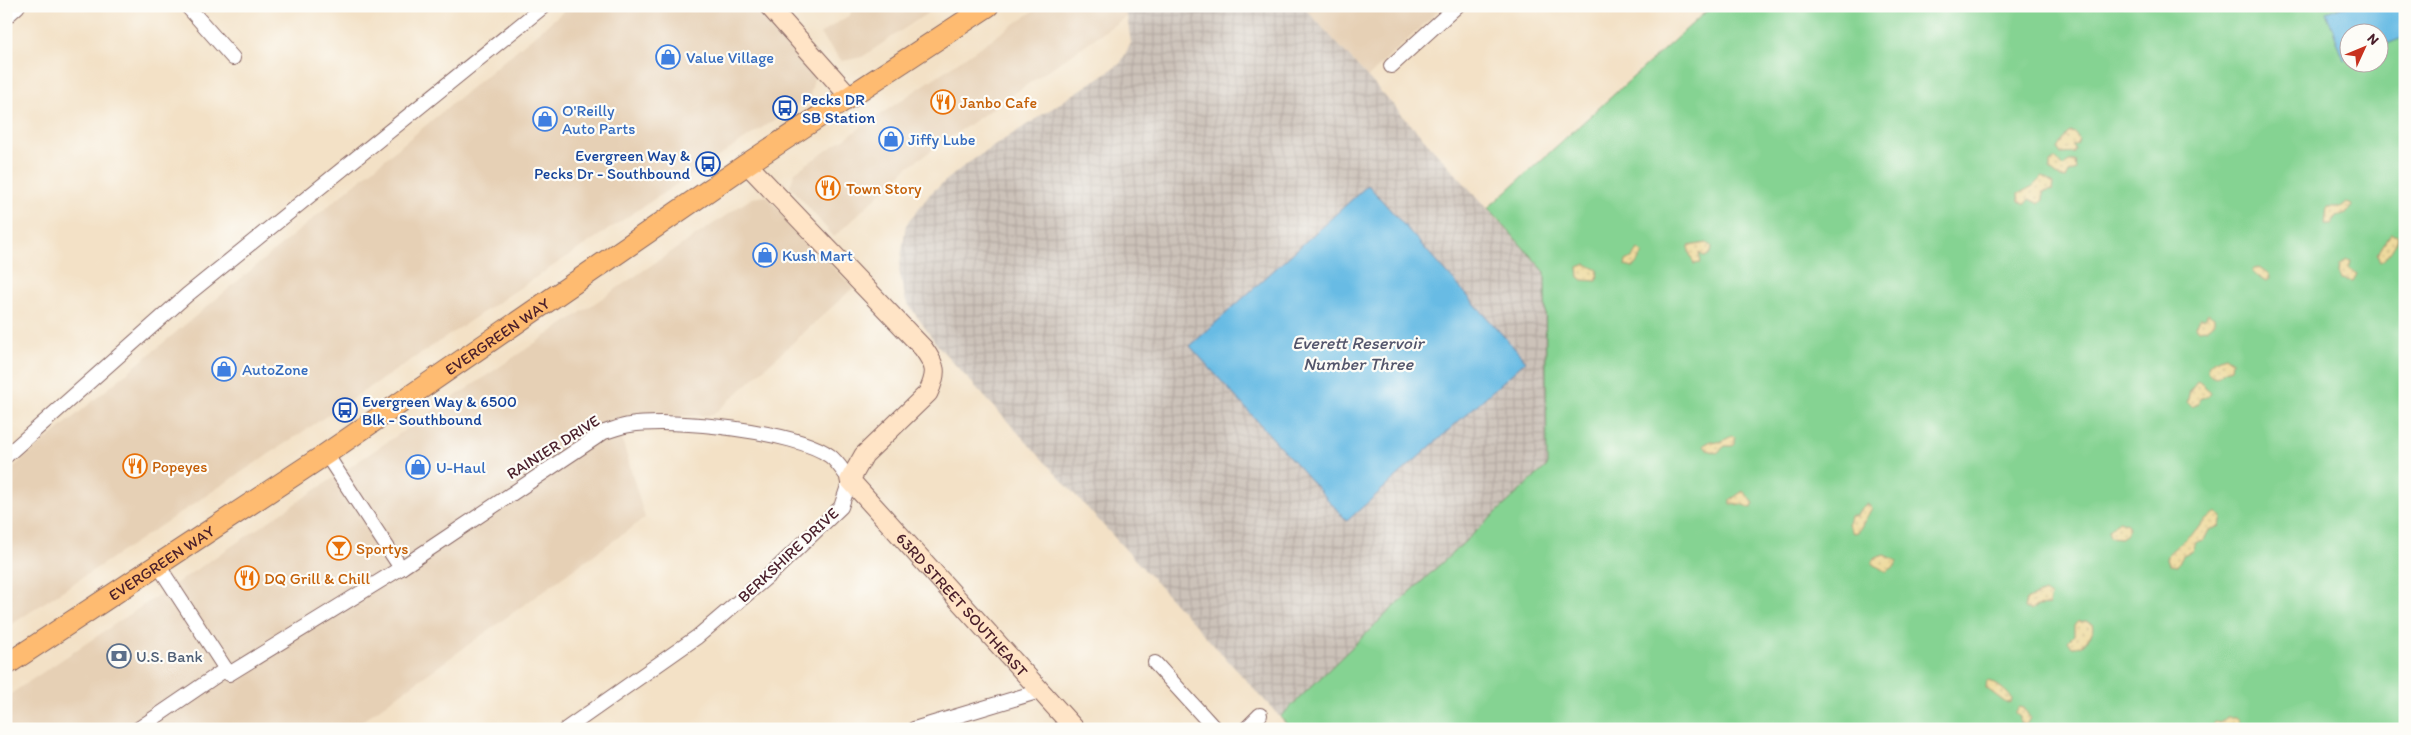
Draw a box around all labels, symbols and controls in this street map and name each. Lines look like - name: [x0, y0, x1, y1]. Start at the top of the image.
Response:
- north arrow: [2338, 22, 2388, 72]
- text: N: [2364, 30, 2382, 49]
- shop icon: Value Village: [655, 44, 681, 70]
- place label: Value Village: [686, 48, 774, 67]
- restaurant icon: Janbo Cafe: [930, 89, 956, 115]
- place label: Pecks DR SB Station: [802, 90, 875, 127]
- place label: Janbo Cafe: [960, 93, 1037, 112]
- bus stop icon: Pecks DR SB Station: [772, 95, 798, 121]
- place label: O'Reilly Auto Parts: [562, 101, 635, 138]
- shop icon: O'Reilly Auto Parts: [532, 106, 558, 132]
- shop icon: Jiffy Lube: [878, 126, 904, 152]
- place label: Jiffy Lube: [908, 130, 976, 149]
- place label: Evergreen Way & Pecks Dr - Southbound: [534, 146, 691, 183]
- bus stop icon: Evergreen Way & Pecks Dr - Southbound: [695, 151, 721, 177]
- restaurant icon: Town Story: [815, 175, 841, 201]
- place label: Town Story: [846, 179, 922, 198]
- shop icon: Kush Mart: [752, 242, 778, 268]
- place label: Kush Mart: [782, 246, 853, 265]
- street label: EVERGREEN WAY: [441, 293, 553, 379]
- water label: Everett Reservoir Number Three: [1292, 332, 1426, 375]
- shop icon: AutoZone: [211, 356, 237, 382]
- place label: AutoZone: [242, 360, 308, 379]
- place label: Evergreen Way & 6500 Blk - Southbound: [362, 392, 517, 429]
- bus stop icon: Evergreen Way & 6500 Blk - Southbound: [332, 397, 358, 423]
- street label: RAINIER DRIVE: [503, 411, 603, 483]
- restaurant icon: Popeyes: [122, 453, 148, 479]
- shop icon: U-Haul: [405, 454, 431, 480]
- place label: Popeyes: [152, 457, 207, 476]
- place label: U-Haul: [436, 458, 486, 477]
- street label: BERKSHIRE DRIVE: [734, 503, 842, 607]
- street label: EVERGREEN WAY: [105, 521, 218, 604]
- street label: 63RD STREET SOUTHEAST: [892, 528, 1032, 680]
- bar icon: Sportys: [326, 535, 352, 561]
- place label: Sportys: [356, 539, 408, 558]
- restaurant icon: DQ Grill & Chill: [234, 565, 260, 591]
- place label: DQ Grill & Chill: [264, 569, 370, 588]
- bank icon: U.S. Bank: [106, 643, 132, 669]
- place label: U.S. Bank: [136, 647, 203, 666]

